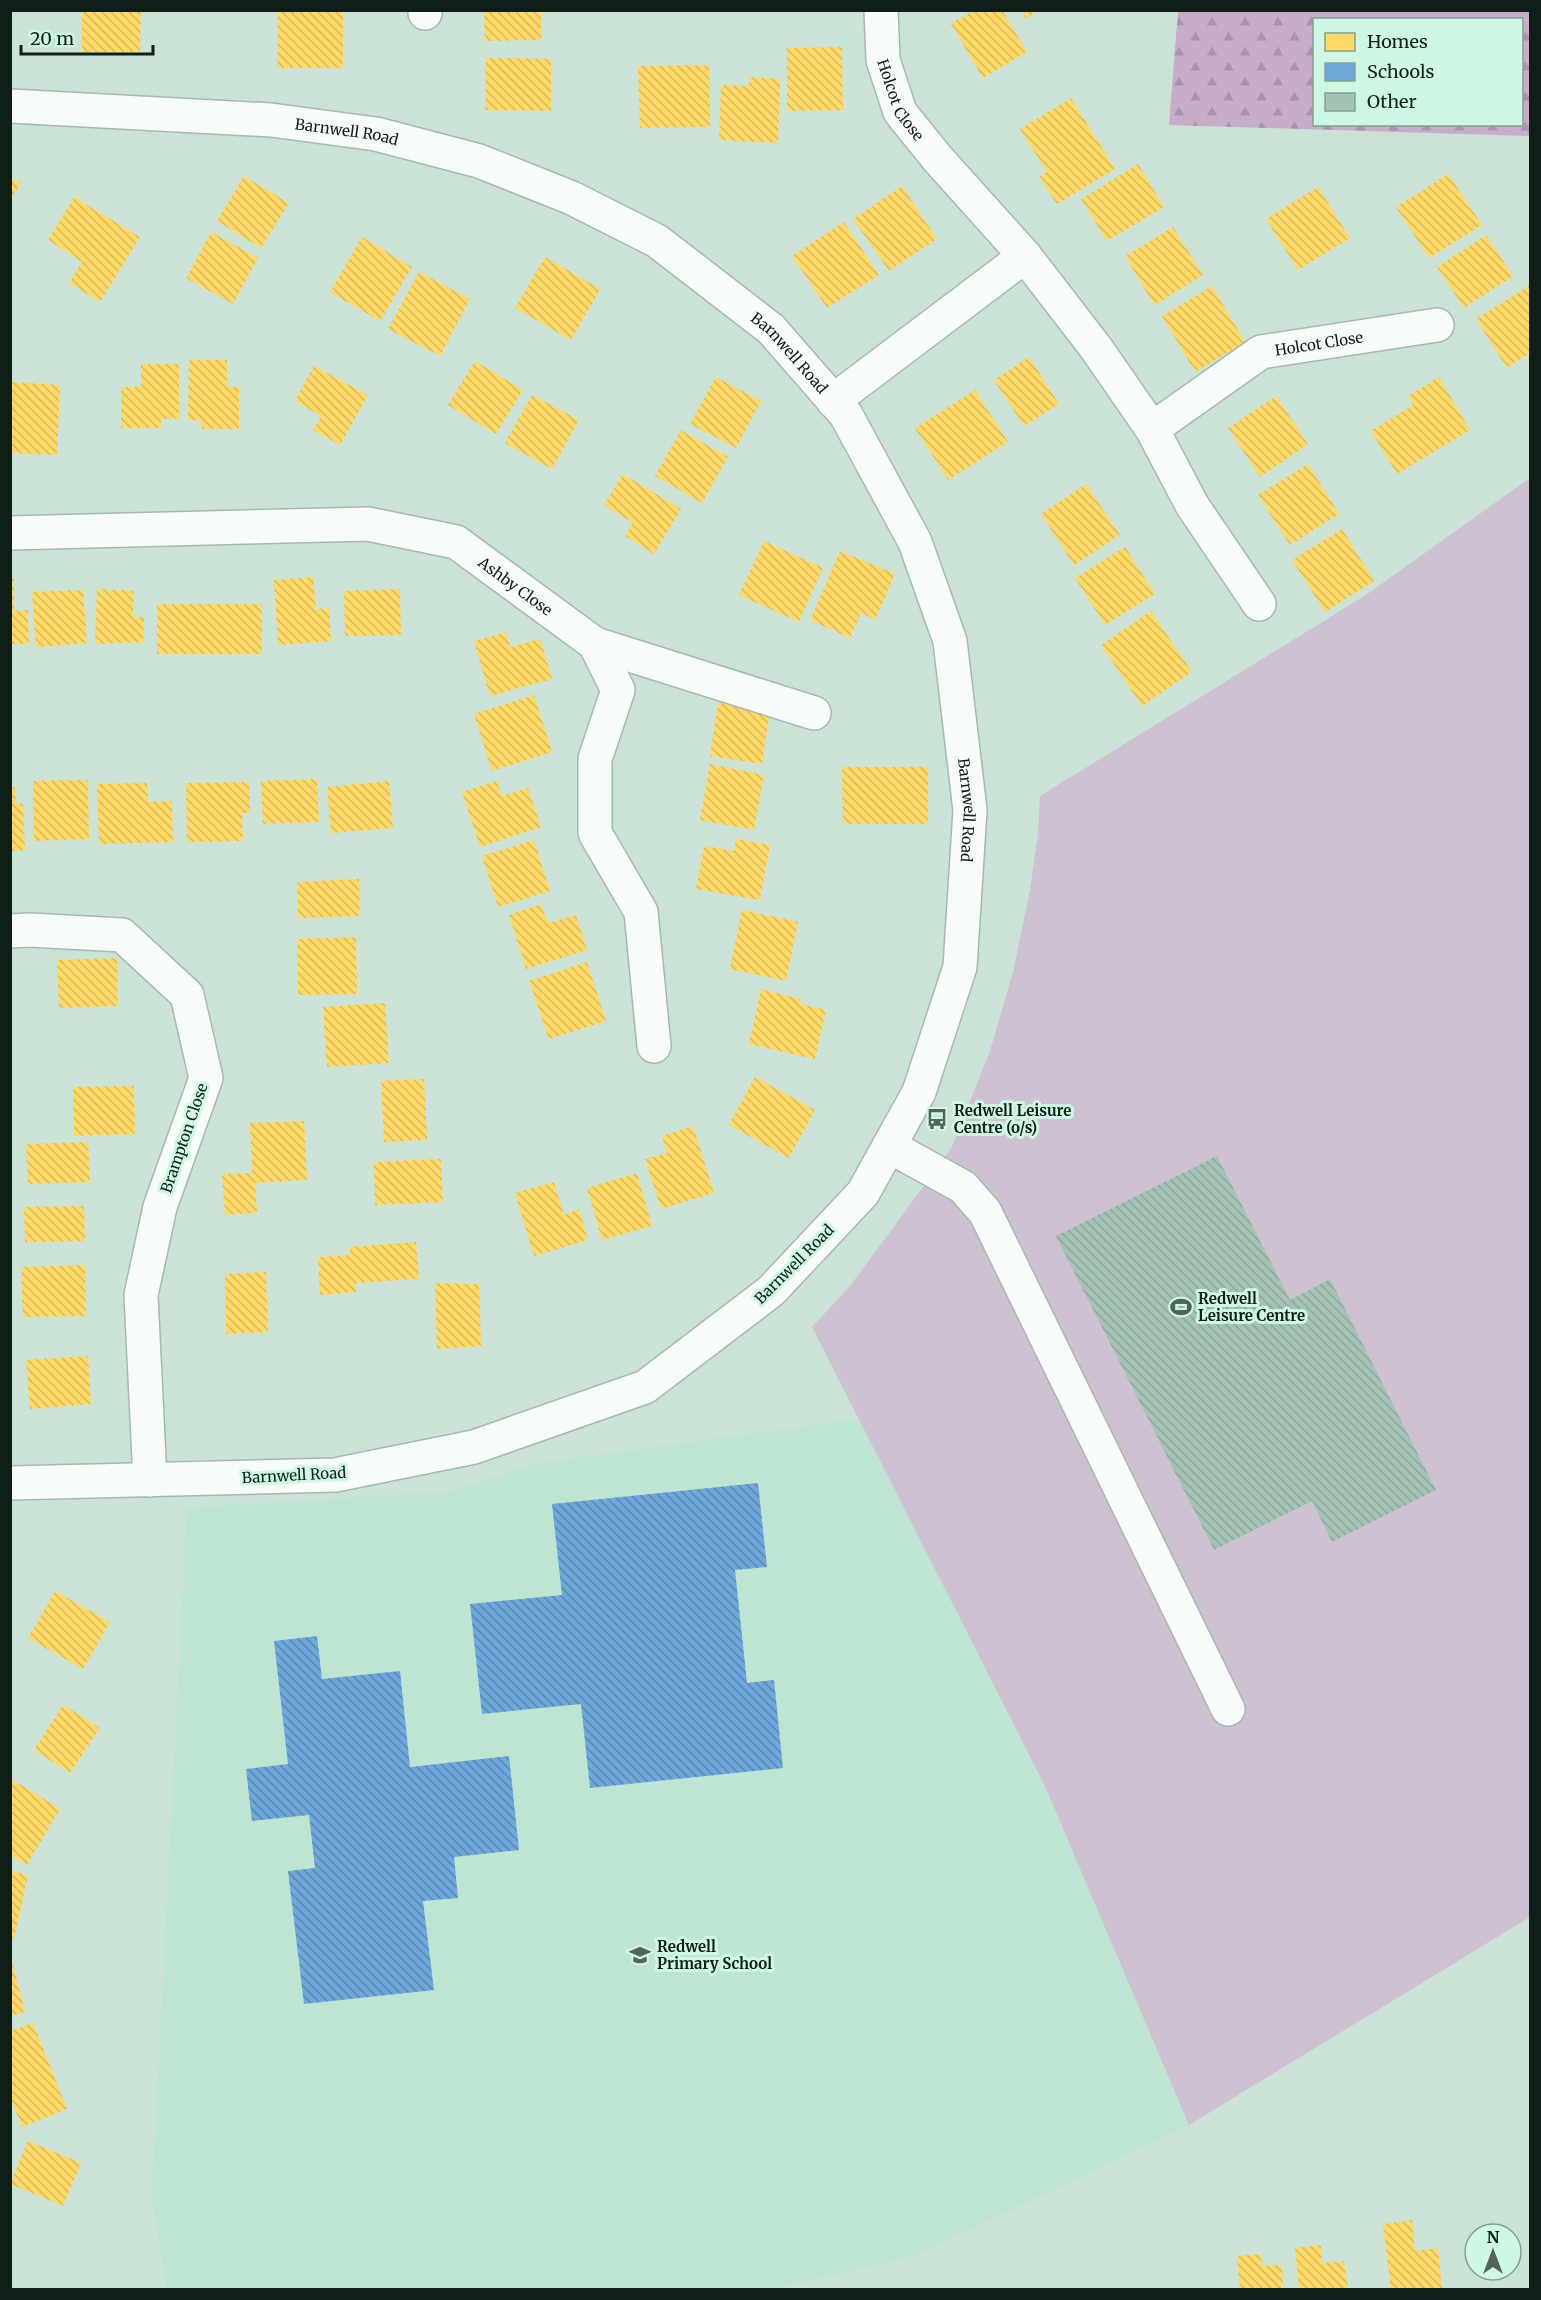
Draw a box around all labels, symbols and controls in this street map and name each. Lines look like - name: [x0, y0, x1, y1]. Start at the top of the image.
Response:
- scale bar: [21, 18, 153, 56]
- legend: [1313, 18, 1523, 126]
- text: 20 m: [30, 27, 74, 50]
- text: Homes: [1367, 30, 1428, 53]
- street label: Holcot Close: [874, 56, 929, 144]
- text: Schools: [1367, 60, 1435, 83]
- text: Other: [1367, 90, 1417, 113]
- street label: Barnwell Road: [294, 114, 401, 149]
- street label: Barnwell Road: [747, 308, 832, 397]
- street label: Holcot Close: [1273, 327, 1365, 359]
- street label: Ashby Close: [474, 552, 557, 619]
- street label: Barnwell Road: [954, 757, 980, 863]
- street label: Brampton Close: [156, 1081, 212, 1195]
- place label: Redwell Leisure Centre (o/s): [954, 1101, 1071, 1137]
- bus stop icon: Redwell Leisure Centre (o/s): [925, 1107, 949, 1131]
- street label: Barnwell Road: [750, 1220, 838, 1308]
- place label: Redwell Leisure Centre: [1198, 1289, 1305, 1325]
- sports icon: Redwell Leisure Centre: [1169, 1295, 1193, 1319]
- street label: Barnwell Road: [241, 1463, 347, 1487]
- place label: Redwell Primary School: [657, 1937, 772, 1973]
- school or university icon: Redwell Primary School: [628, 1943, 652, 1967]
- north arrow: [1463, 2222, 1523, 2282]
- text: N: [1487, 2227, 1500, 2247]

